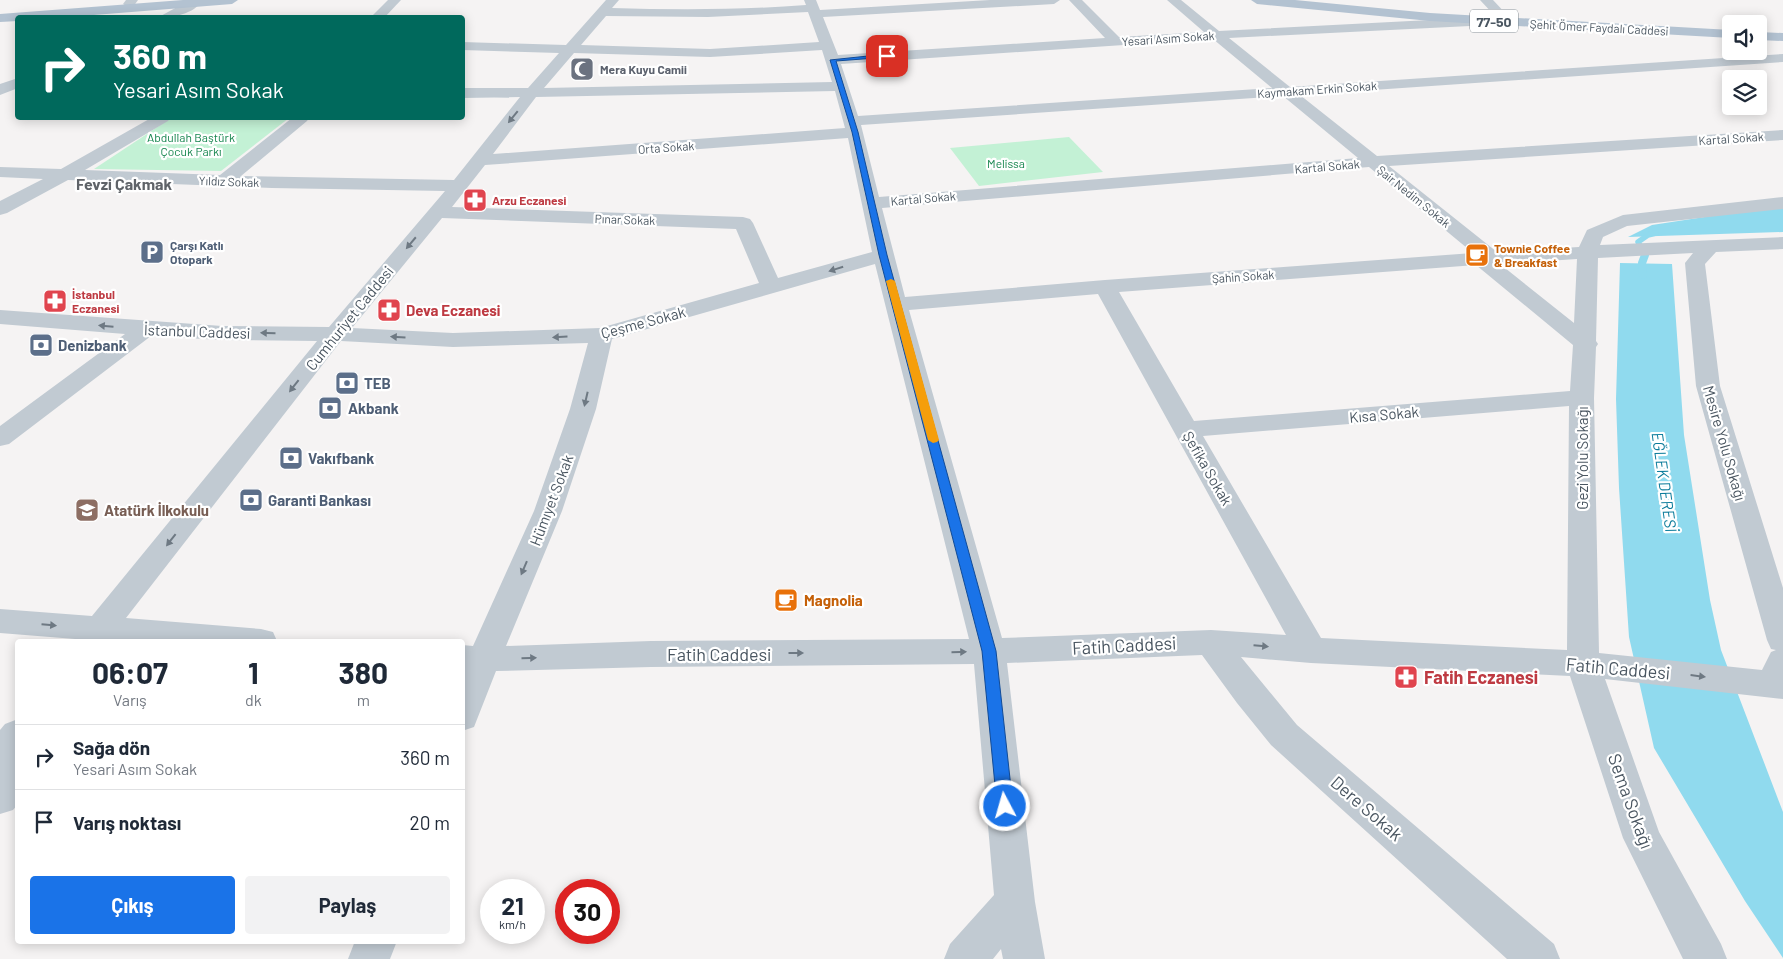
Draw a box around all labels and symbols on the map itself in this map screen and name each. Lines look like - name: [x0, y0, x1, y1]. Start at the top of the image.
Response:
- road number: 77-50: [1470, 10, 1518, 32]
- street label: Şehit Ömer Faydalı Caddesi: [1529, 16, 1669, 38]
- street label: Yesari Asım Sokak: [1121, 28, 1215, 48]
- pin: [866, 35, 908, 77]
- mosque icon: Mera Kuyu Camii: [569, 56, 595, 82]
- place label: Mera Kuyu Camii: [600, 62, 687, 76]
- street label: Kaymakam Erkin Sokak: [1257, 78, 1377, 100]
- one-way arrow: [507, 110, 518, 123]
- street label: Kartal Sokak: [1698, 129, 1764, 147]
- park label: Abdullah Baştürk Çocuk Parkı: [147, 130, 235, 158]
- street label: Orta Sokak: [637, 138, 695, 156]
- park label: Melissa: [987, 156, 1025, 170]
- street label: Kartal Sokak: [1294, 156, 1360, 176]
- street label: Şair Nedim Sokak: [1375, 162, 1453, 230]
- street label: Yıldız Sokak: [199, 173, 259, 189]
- district label: Fevzi Çakmak: [76, 174, 172, 193]
- pharmacy icon: Arzu Eczanesi: [462, 187, 488, 213]
- street label: Kartal Sokak: [890, 188, 956, 208]
- place label: Arzu Eczanesi: [492, 193, 567, 207]
- street label: Pınar Sokak: [594, 211, 656, 227]
- one-way arrow: [405, 237, 416, 250]
- place label: Çarşı Katlı Otopark: [170, 238, 224, 266]
- parking icon: Çarşı Katlı Otopark: [139, 239, 165, 265]
- place label: Townie Coffee & Breakfast: [1494, 241, 1570, 269]
- cafe icon: Townie Coffee & Breakfast: [1464, 242, 1490, 268]
- street label: Cumhuriyet Caddesi: [302, 262, 396, 374]
- one-way arrow: [829, 265, 844, 273]
- street label: Şahin Sokak: [1211, 267, 1275, 285]
- place label: İstanbul Eczanesi: [72, 287, 119, 315]
- pharmacy icon: İstanbul Eczanesi: [42, 288, 68, 314]
- pharmacy icon: Deva Eczanesi: [376, 297, 402, 323]
- place label: Deva Eczanesi: [406, 301, 500, 319]
- street label: Çeşme Sokak: [599, 302, 688, 342]
- street label: İstanbul Caddesi: [144, 320, 250, 342]
- one-way arrow: [98, 321, 114, 329]
- one-way arrow: [260, 329, 276, 337]
- bank icon: Denizbank: [28, 332, 54, 358]
- one-way arrow: [390, 333, 406, 341]
- one-way arrow: [552, 334, 568, 342]
- place label: Denizbank: [58, 336, 127, 354]
- bank icon: TEB: [334, 370, 360, 396]
- place label: TEB: [364, 374, 391, 392]
- one-way arrow: [288, 379, 299, 392]
- street label: Mesire Yolu Sokağı: [1700, 383, 1750, 503]
- one-way arrow: [582, 392, 590, 407]
- bank icon: Akbank: [317, 395, 343, 421]
- place label: Akbank: [348, 399, 399, 417]
- street label: Kısa Sokak: [1348, 402, 1420, 426]
- street label: Gezi Yolu Sokağı: [1573, 406, 1591, 510]
- street label: Şefika Sokak: [1180, 428, 1237, 509]
- water label: EĞLEK DERESİ: [1649, 431, 1682, 534]
- bank icon: Vakıfbank: [278, 445, 304, 471]
- place label: Vakıfbank: [308, 449, 374, 467]
- street label: Hümıyet Sokak: [525, 452, 577, 548]
- bank icon: Garanti Bankası: [238, 487, 264, 513]
- place label: Garanti Bankası: [268, 491, 371, 509]
- school or university icon: Atatürk İlkokulu: [74, 497, 100, 523]
- place label: Atatürk İlkokulu: [104, 501, 209, 519]
- one-way arrow: [165, 533, 176, 546]
- one-way arrow: [519, 561, 527, 575]
- cafe icon: Magnolia: [773, 587, 799, 613]
- place label: Magnolia: [804, 591, 863, 609]
- one-way arrow: [41, 621, 57, 629]
- street label: Fatih Caddesi: [1071, 631, 1177, 659]
- one-way arrow: [1253, 642, 1269, 650]
- street label: Fatih Caddesi: [667, 643, 771, 665]
- one-way arrow: [951, 648, 967, 656]
- one-way arrow: [788, 649, 804, 657]
- street label: Fatih Caddesi: [1565, 653, 1671, 683]
- one-way arrow: [521, 654, 537, 662]
- pharmacy icon: Fatih Eczanesi: [1393, 664, 1419, 690]
- place label: Fatih Eczanesi: [1424, 666, 1538, 688]
- one-way arrow: [1691, 672, 1707, 680]
- street label: Sema Sokağı: [1604, 750, 1658, 852]
- street label: Dere Sokak: [1327, 771, 1407, 845]
- position arrow: [978, 779, 1030, 831]
- speed limit sign: 30: [555, 879, 620, 944]

